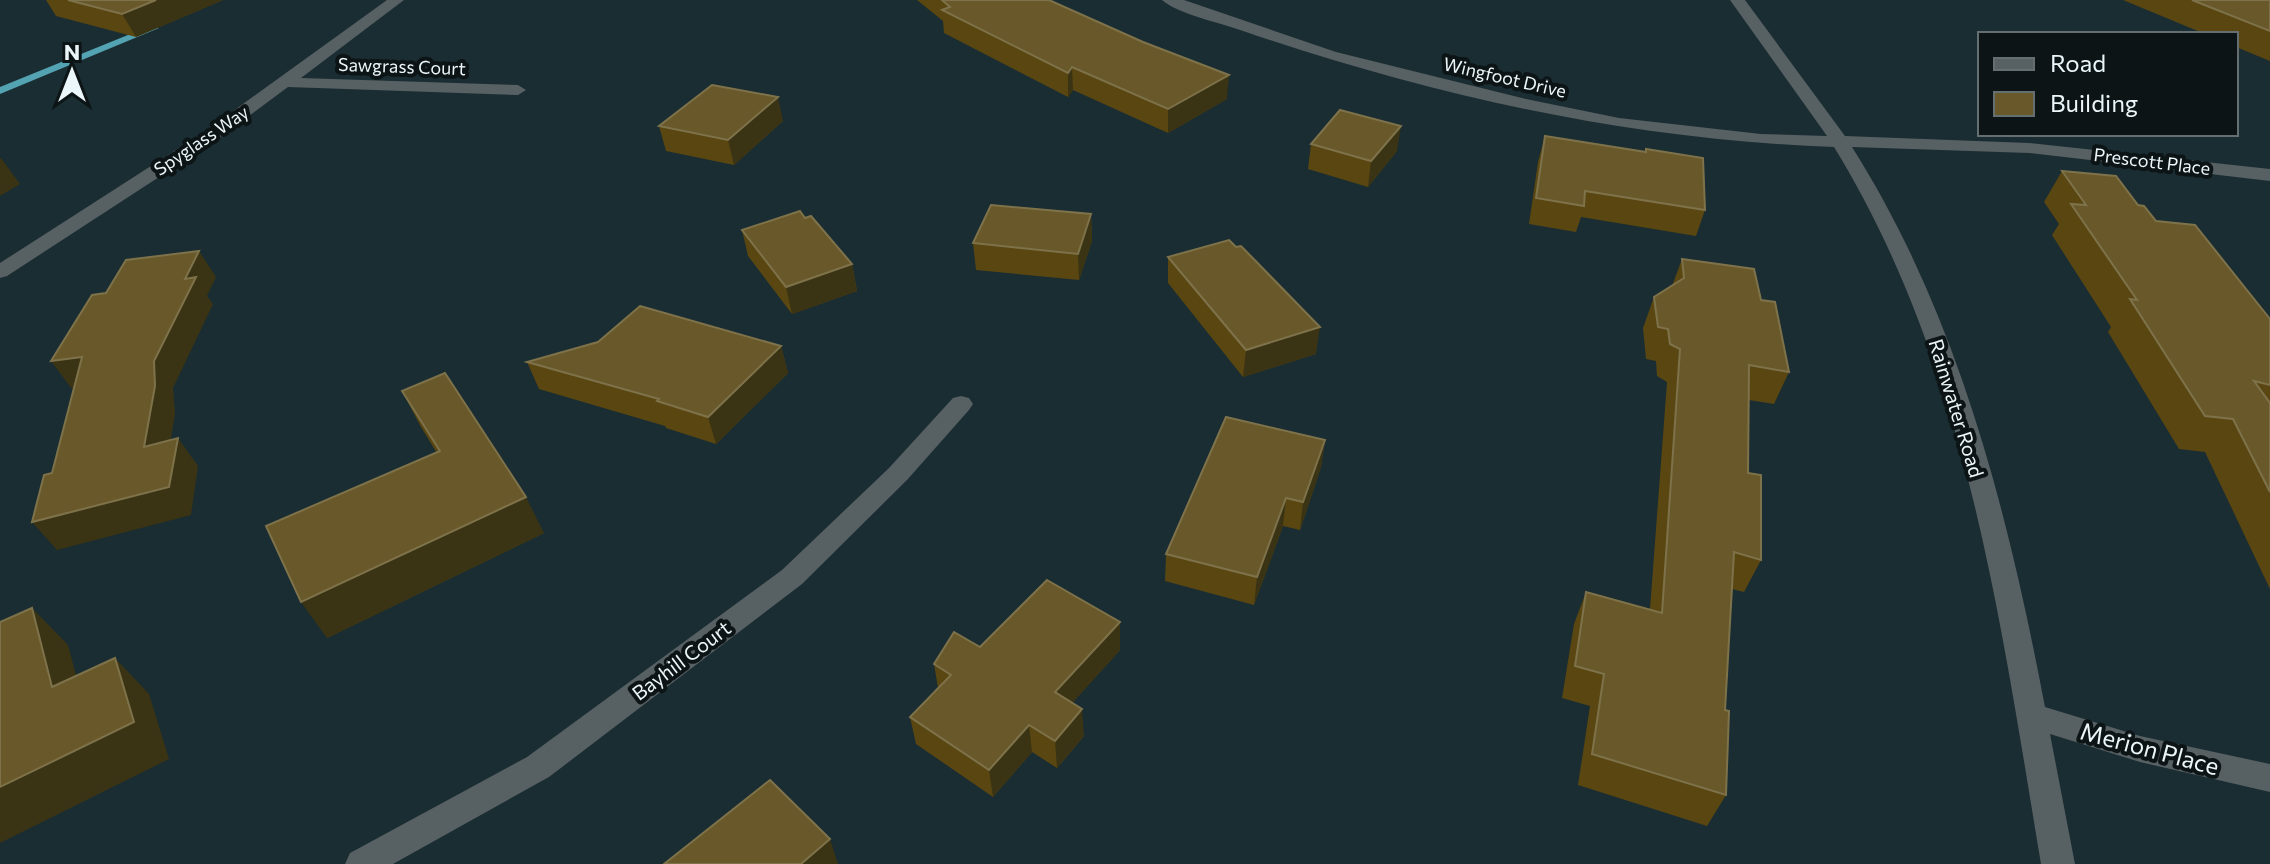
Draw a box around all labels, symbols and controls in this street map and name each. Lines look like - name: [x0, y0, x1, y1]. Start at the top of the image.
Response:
- north arrow: [32, 32, 112, 112]
- legend: [1978, 32, 2238, 136]
- text: N: [64, 38, 80, 65]
- text: Road: [2050, 48, 2106, 77]
- street label: Wingfoot Drive: [1441, 52, 1569, 102]
- street label: Sawgrass Court: [338, 53, 466, 79]
- text: Building: [2050, 88, 2138, 117]
- street label: Spyglass Way: [149, 100, 253, 180]
- street label: Prescott Place: [2092, 143, 2212, 179]
- street label: Rainwater Road: [1925, 336, 1989, 480]
- street label: Bayhill Court: [627, 615, 735, 705]
- street label: Merion Place: [2078, 716, 2222, 780]

